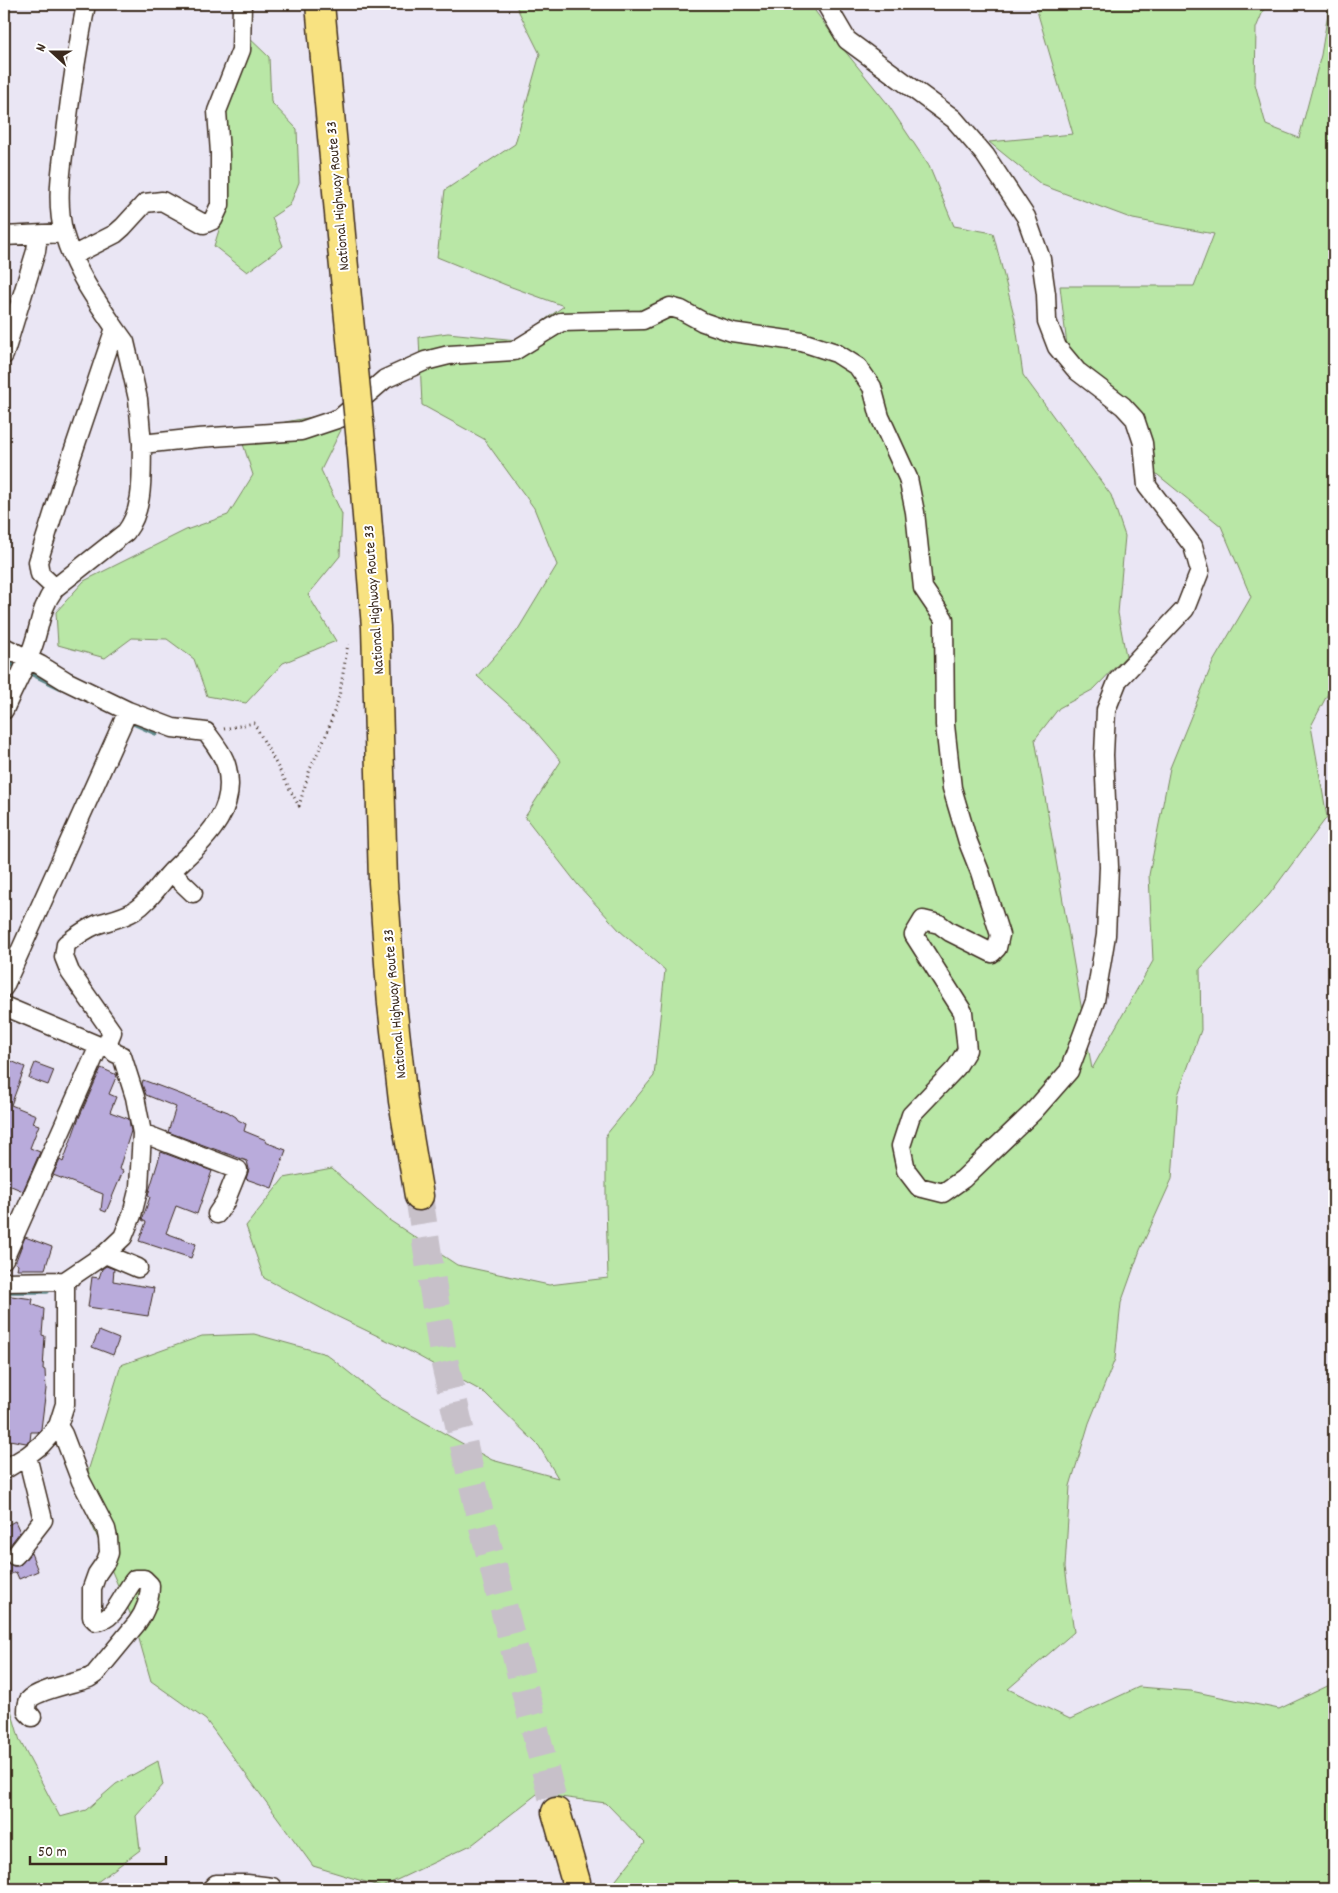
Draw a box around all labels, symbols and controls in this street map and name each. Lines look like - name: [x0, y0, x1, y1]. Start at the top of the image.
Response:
- north arrow: [28, 28, 78, 78]
- text: N: [31, 41, 52, 55]
- street label: National Highway Route 33: [322, 120, 356, 271]
- street label: National Highway Route 33: [359, 524, 391, 675]
- street label: National Highway Route 33: [379, 928, 413, 1079]
- scale bar: [30, 1833, 166, 1865]
- text: 50 m: [38, 1842, 67, 1864]

